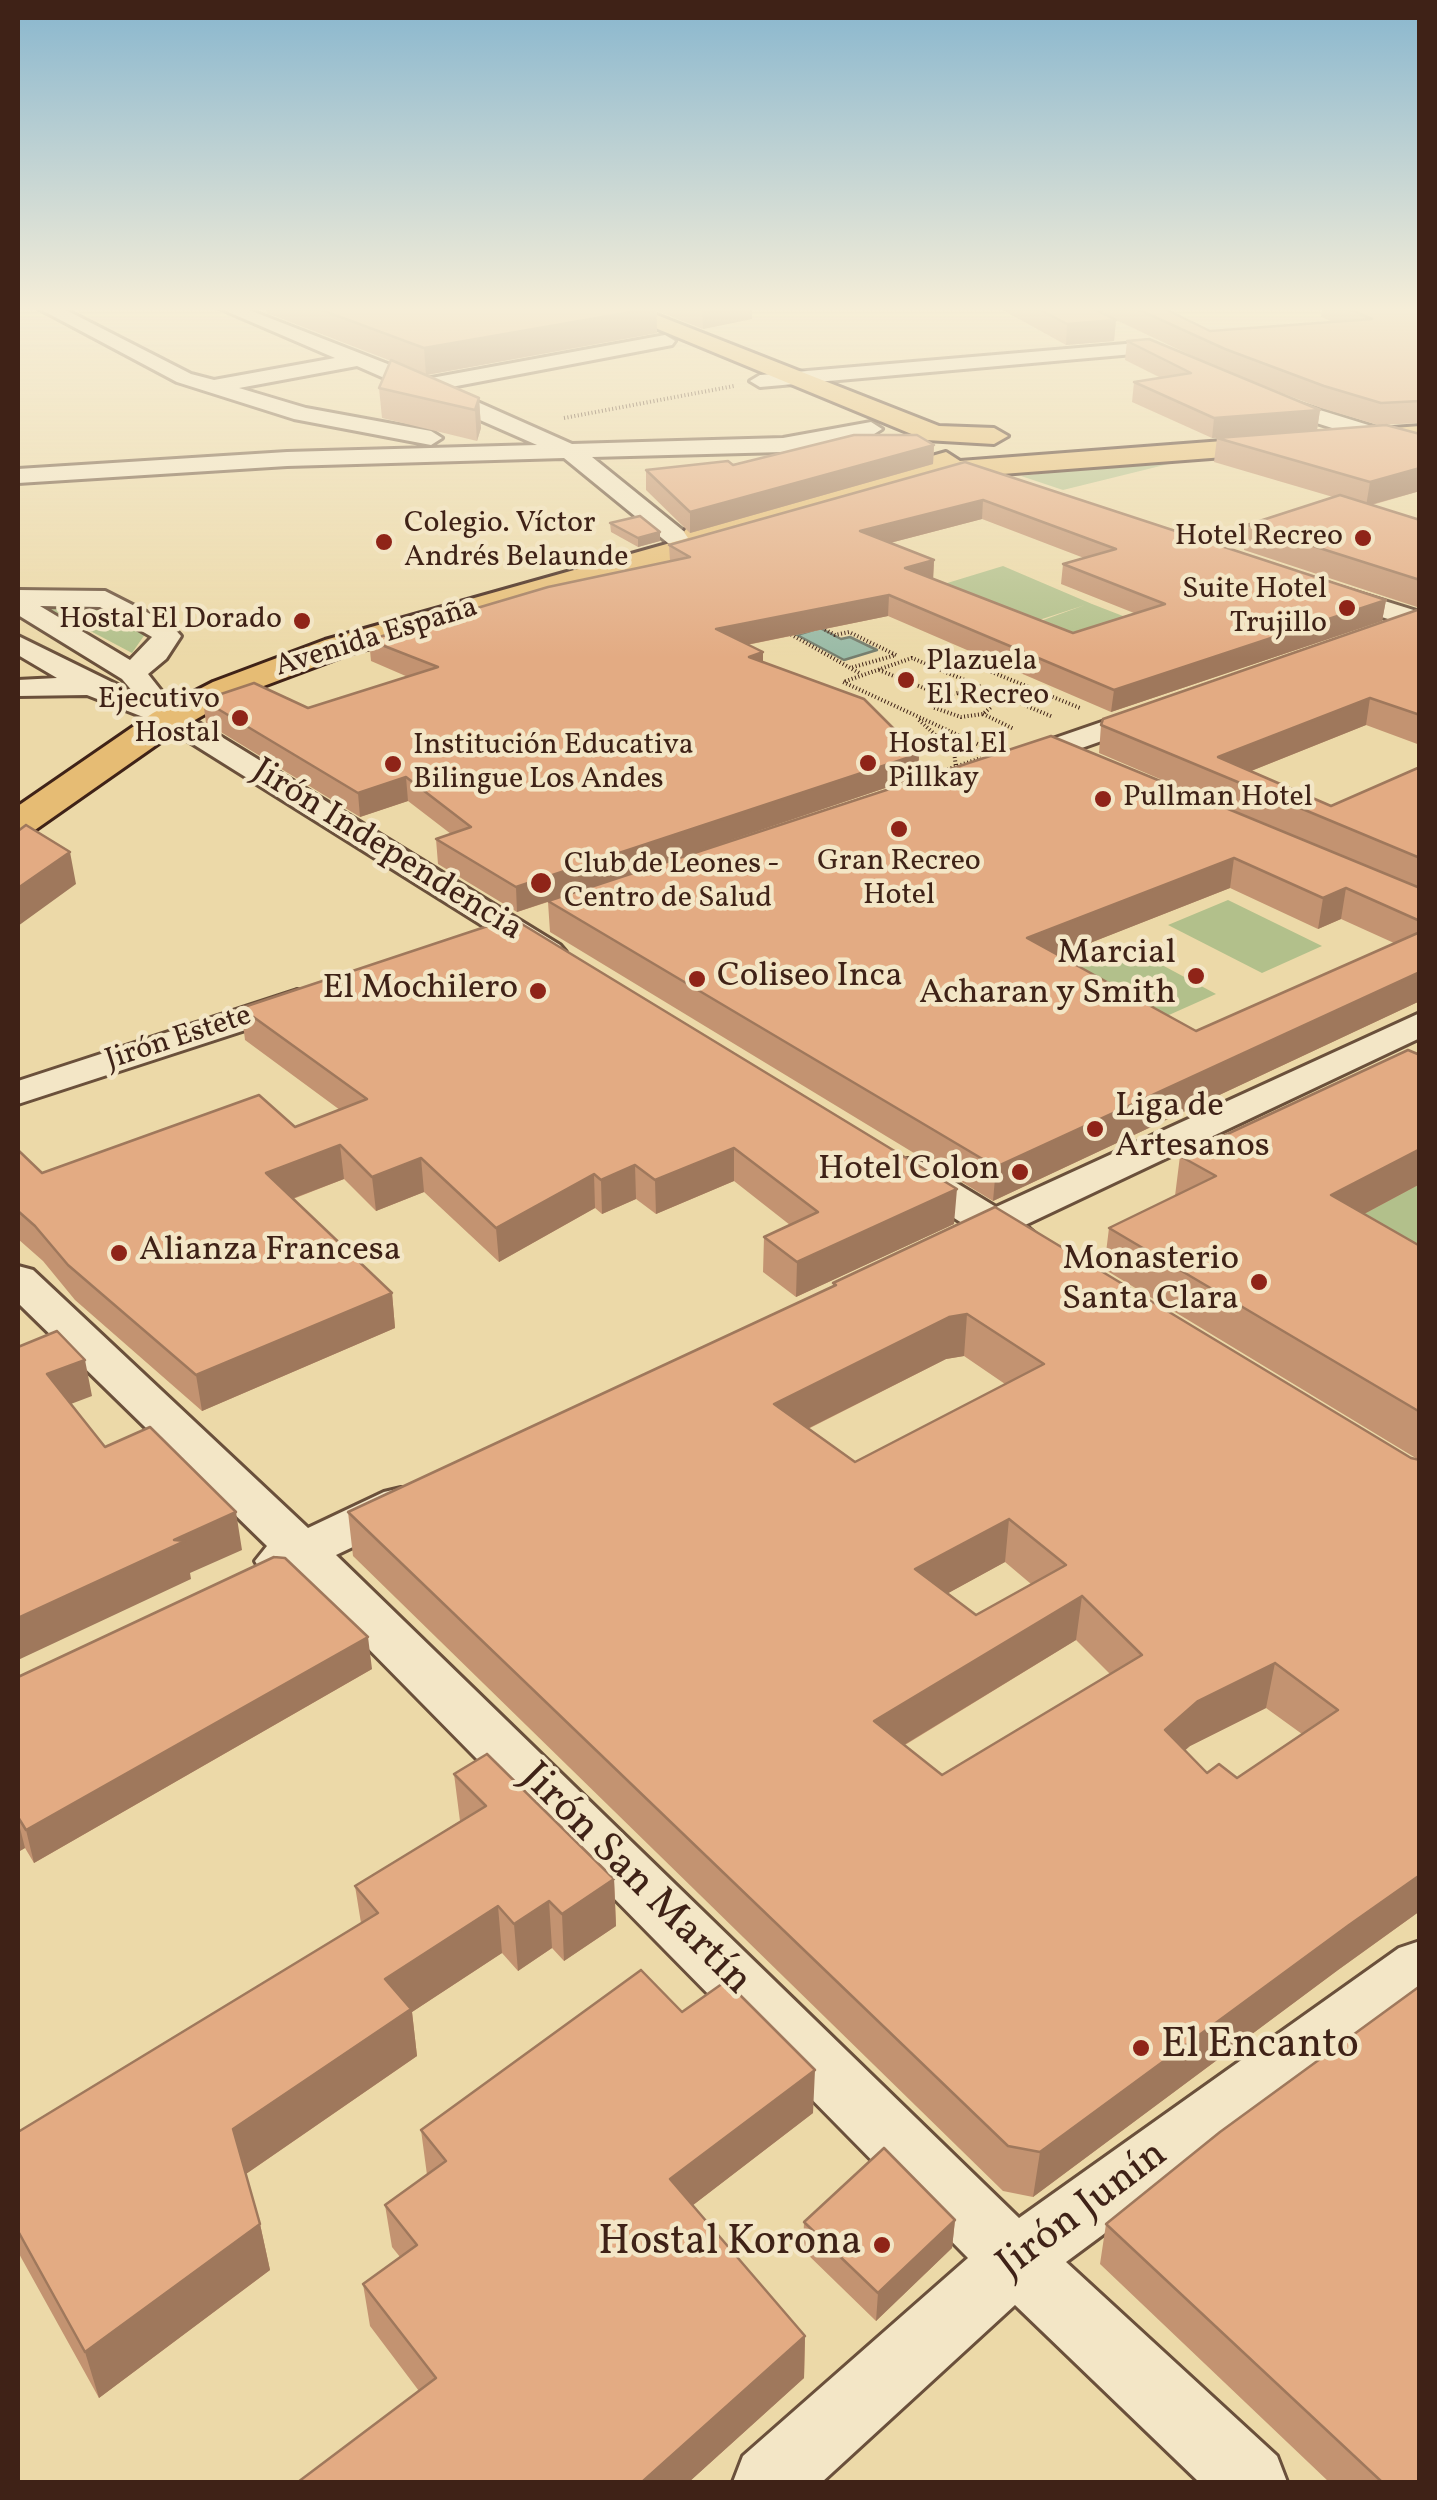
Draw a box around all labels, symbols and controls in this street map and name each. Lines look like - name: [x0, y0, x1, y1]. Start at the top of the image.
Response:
- place label: Colegio. Víctor Andrés Belaunde: [404, 507, 628, 578]
- place label: Hotel Recreo: [1175, 520, 1343, 556]
- marker: Hotel Recreo: [1352, 527, 1374, 549]
- marker: Colegio. Víctor Andrés Belaunde: [373, 531, 395, 553]
- place label: Suite Hotel Trujillo: [1182, 573, 1327, 644]
- street label: Avenida España: [271, 591, 483, 687]
- marker: Suite Hotel Trujillo: [1336, 597, 1358, 619]
- place label: Hostal El Dorado: [59, 603, 282, 639]
- marker: Hostal El Dorado: [291, 610, 313, 632]
- place label: Plazuela El Recreo: [926, 645, 1049, 716]
- marker: Plazuela El Recreo: [895, 669, 917, 691]
- place label: Ejecutivo Hostal: [98, 683, 220, 754]
- marker: Ejecutivo Hostal: [229, 707, 251, 729]
- place label: Hostal El Pillkay: [888, 728, 1007, 798]
- place label: Institución Educativa Bilingue Los Andes: [413, 729, 694, 800]
- street label: Jirón Independencia: [243, 752, 529, 952]
- marker: Hostal El Pillkay: [857, 752, 879, 774]
- marker: Institución Educativa Bilingue Los Andes: [382, 753, 404, 775]
- place label: Pullman Hotel: [1123, 781, 1313, 817]
- marker: Pullman Hotel: [1092, 788, 1114, 810]
- marker: Gran Recreo Hotel: [888, 818, 910, 840]
- place label: Gran Recreo Hotel: [817, 845, 981, 916]
- place label: Club de Leones - Centro de Salud: [564, 848, 780, 918]
- marker: Club de Leones - Centro de Salud: [528, 870, 554, 896]
- place label: Marcial Acharan y Smith: [919, 935, 1176, 1017]
- place label: Coliseo Inca: [717, 958, 903, 1000]
- marker: Marcial Acharan y Smith: [1185, 965, 1207, 987]
- marker: Coliseo Inca: [686, 968, 708, 990]
- place label: El Mochilero: [322, 970, 518, 1012]
- marker: El Mochilero: [527, 980, 549, 1002]
- street label: Jirón Estete: [102, 1000, 256, 1080]
- place label: Liga de Artesanos: [1115, 1088, 1270, 1170]
- marker: Liga de Artesanos: [1084, 1118, 1106, 1140]
- place label: Hotel Colon: [818, 1151, 1000, 1193]
- marker: Hotel Colon: [1009, 1161, 1031, 1183]
- place label: Alianza Francesa: [139, 1232, 401, 1274]
- place label: Monasterio Santa Clara: [1062, 1241, 1239, 1323]
- marker: Alianza Francesa: [108, 1242, 130, 1264]
- marker: Monasterio Santa Clara: [1248, 1271, 1270, 1293]
- street label: Jirón San Martín: [507, 1754, 761, 2008]
- place label: El Encanto: [1161, 2023, 1359, 2073]
- marker: El Encanto: [1130, 2037, 1152, 2059]
- street label: Jirón Junín: [989, 2132, 1179, 2292]
- place label: Hostal Korona: [598, 2220, 862, 2270]
- marker: Hostal Korona: [871, 2234, 893, 2256]

